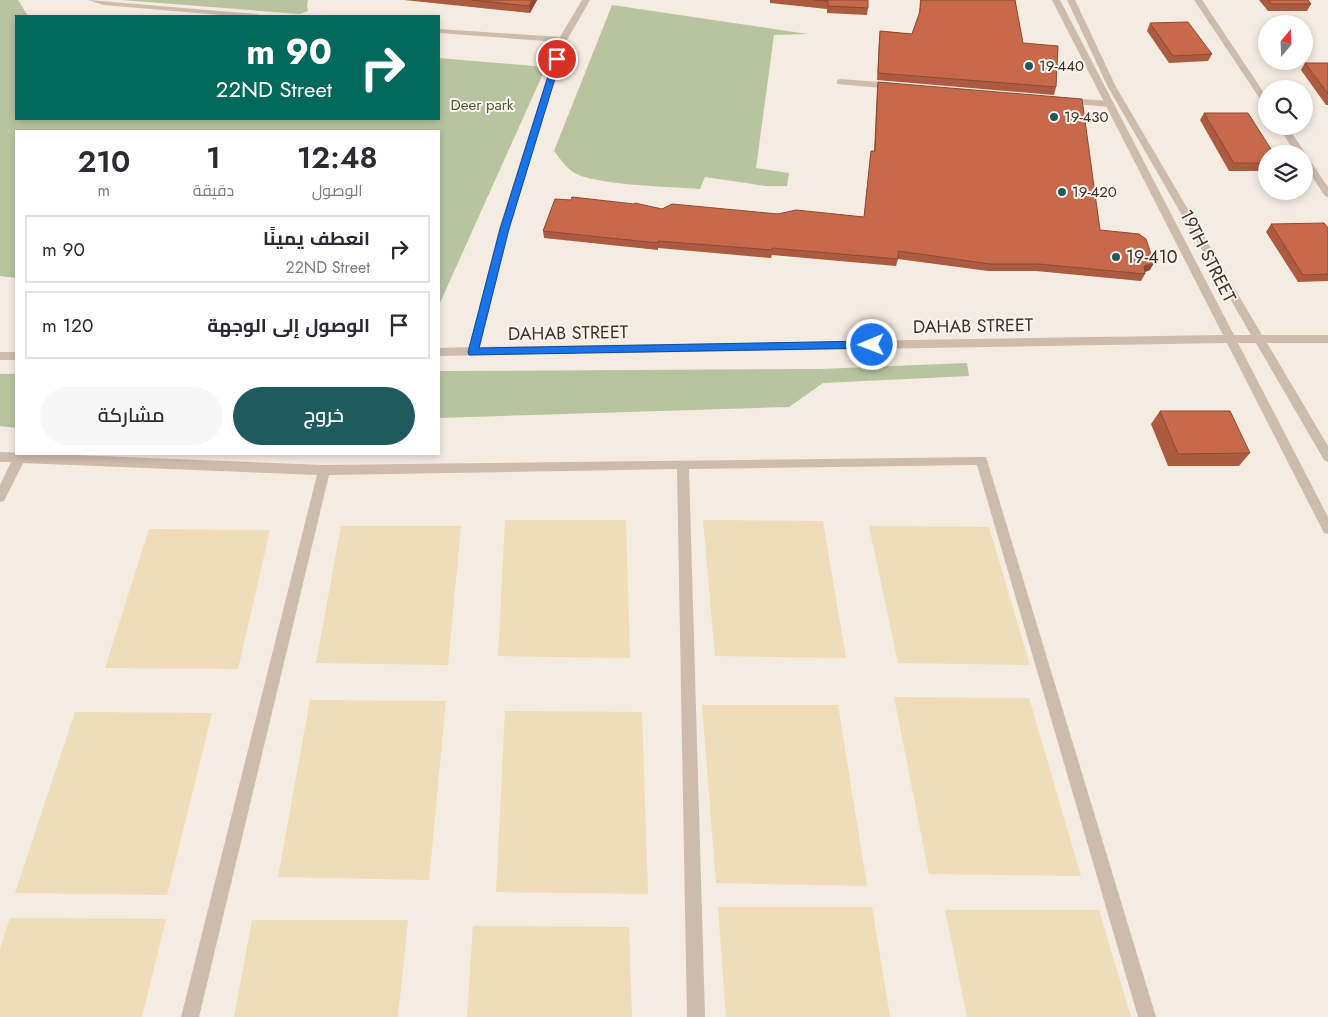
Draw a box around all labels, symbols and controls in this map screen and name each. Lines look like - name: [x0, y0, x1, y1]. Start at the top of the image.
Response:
- north arrow: [1258, 15, 1312, 70]
- map controls: [1258, 15, 1313, 200]
- text: 90 m: [246, 27, 332, 77]
- icon: right: [350, 35, 415, 100]
- pin: [536, 38, 578, 80]
- icon: arrive: [543, 45, 571, 73]
- place label: 19-440: [1039, 55, 1084, 77]
- marker: 19-440: [1023, 60, 1035, 72]
- text: 22ND Street: [216, 73, 332, 105]
- button: search: [1258, 80, 1313, 135]
- park label: Deer park: [451, 94, 514, 116]
- place label: 19-430: [1064, 106, 1108, 128]
- marker: 19-430: [1048, 111, 1060, 123]
- text: 1: [206, 136, 221, 179]
- text: 12:48: [297, 136, 378, 179]
- text: 210: [77, 140, 130, 183]
- button: layers: [1258, 145, 1313, 200]
- text: m: [98, 179, 110, 202]
- text: دقيقة: [193, 179, 234, 202]
- text: الوصول: [312, 179, 363, 202]
- place label: 19-420: [1072, 181, 1117, 203]
- marker: 19-420: [1056, 186, 1068, 198]
- street label: 19TH STREET: [1173, 205, 1243, 307]
- text: انعطف يمينًا: [263, 225, 370, 252]
- icon: right: [385, 235, 413, 263]
- text: 90 m: [42, 236, 85, 263]
- place label: 19-410: [1126, 244, 1178, 270]
- marker: 19-410: [1110, 251, 1122, 263]
- text: 22ND Street: [286, 256, 370, 279]
- icon: arrive: [385, 311, 413, 339]
- text: 120 m: [42, 312, 93, 339]
- text: الوصول إلى الوجهة: [207, 312, 370, 339]
- street label: DAHAB STREET: [913, 312, 1034, 340]
- position arrow: [845, 318, 897, 370]
- street label: DAHAB STREET: [508, 319, 629, 347]
- button: مشاركة: [40, 387, 223, 445]
- button: خروج: [233, 387, 415, 445]

